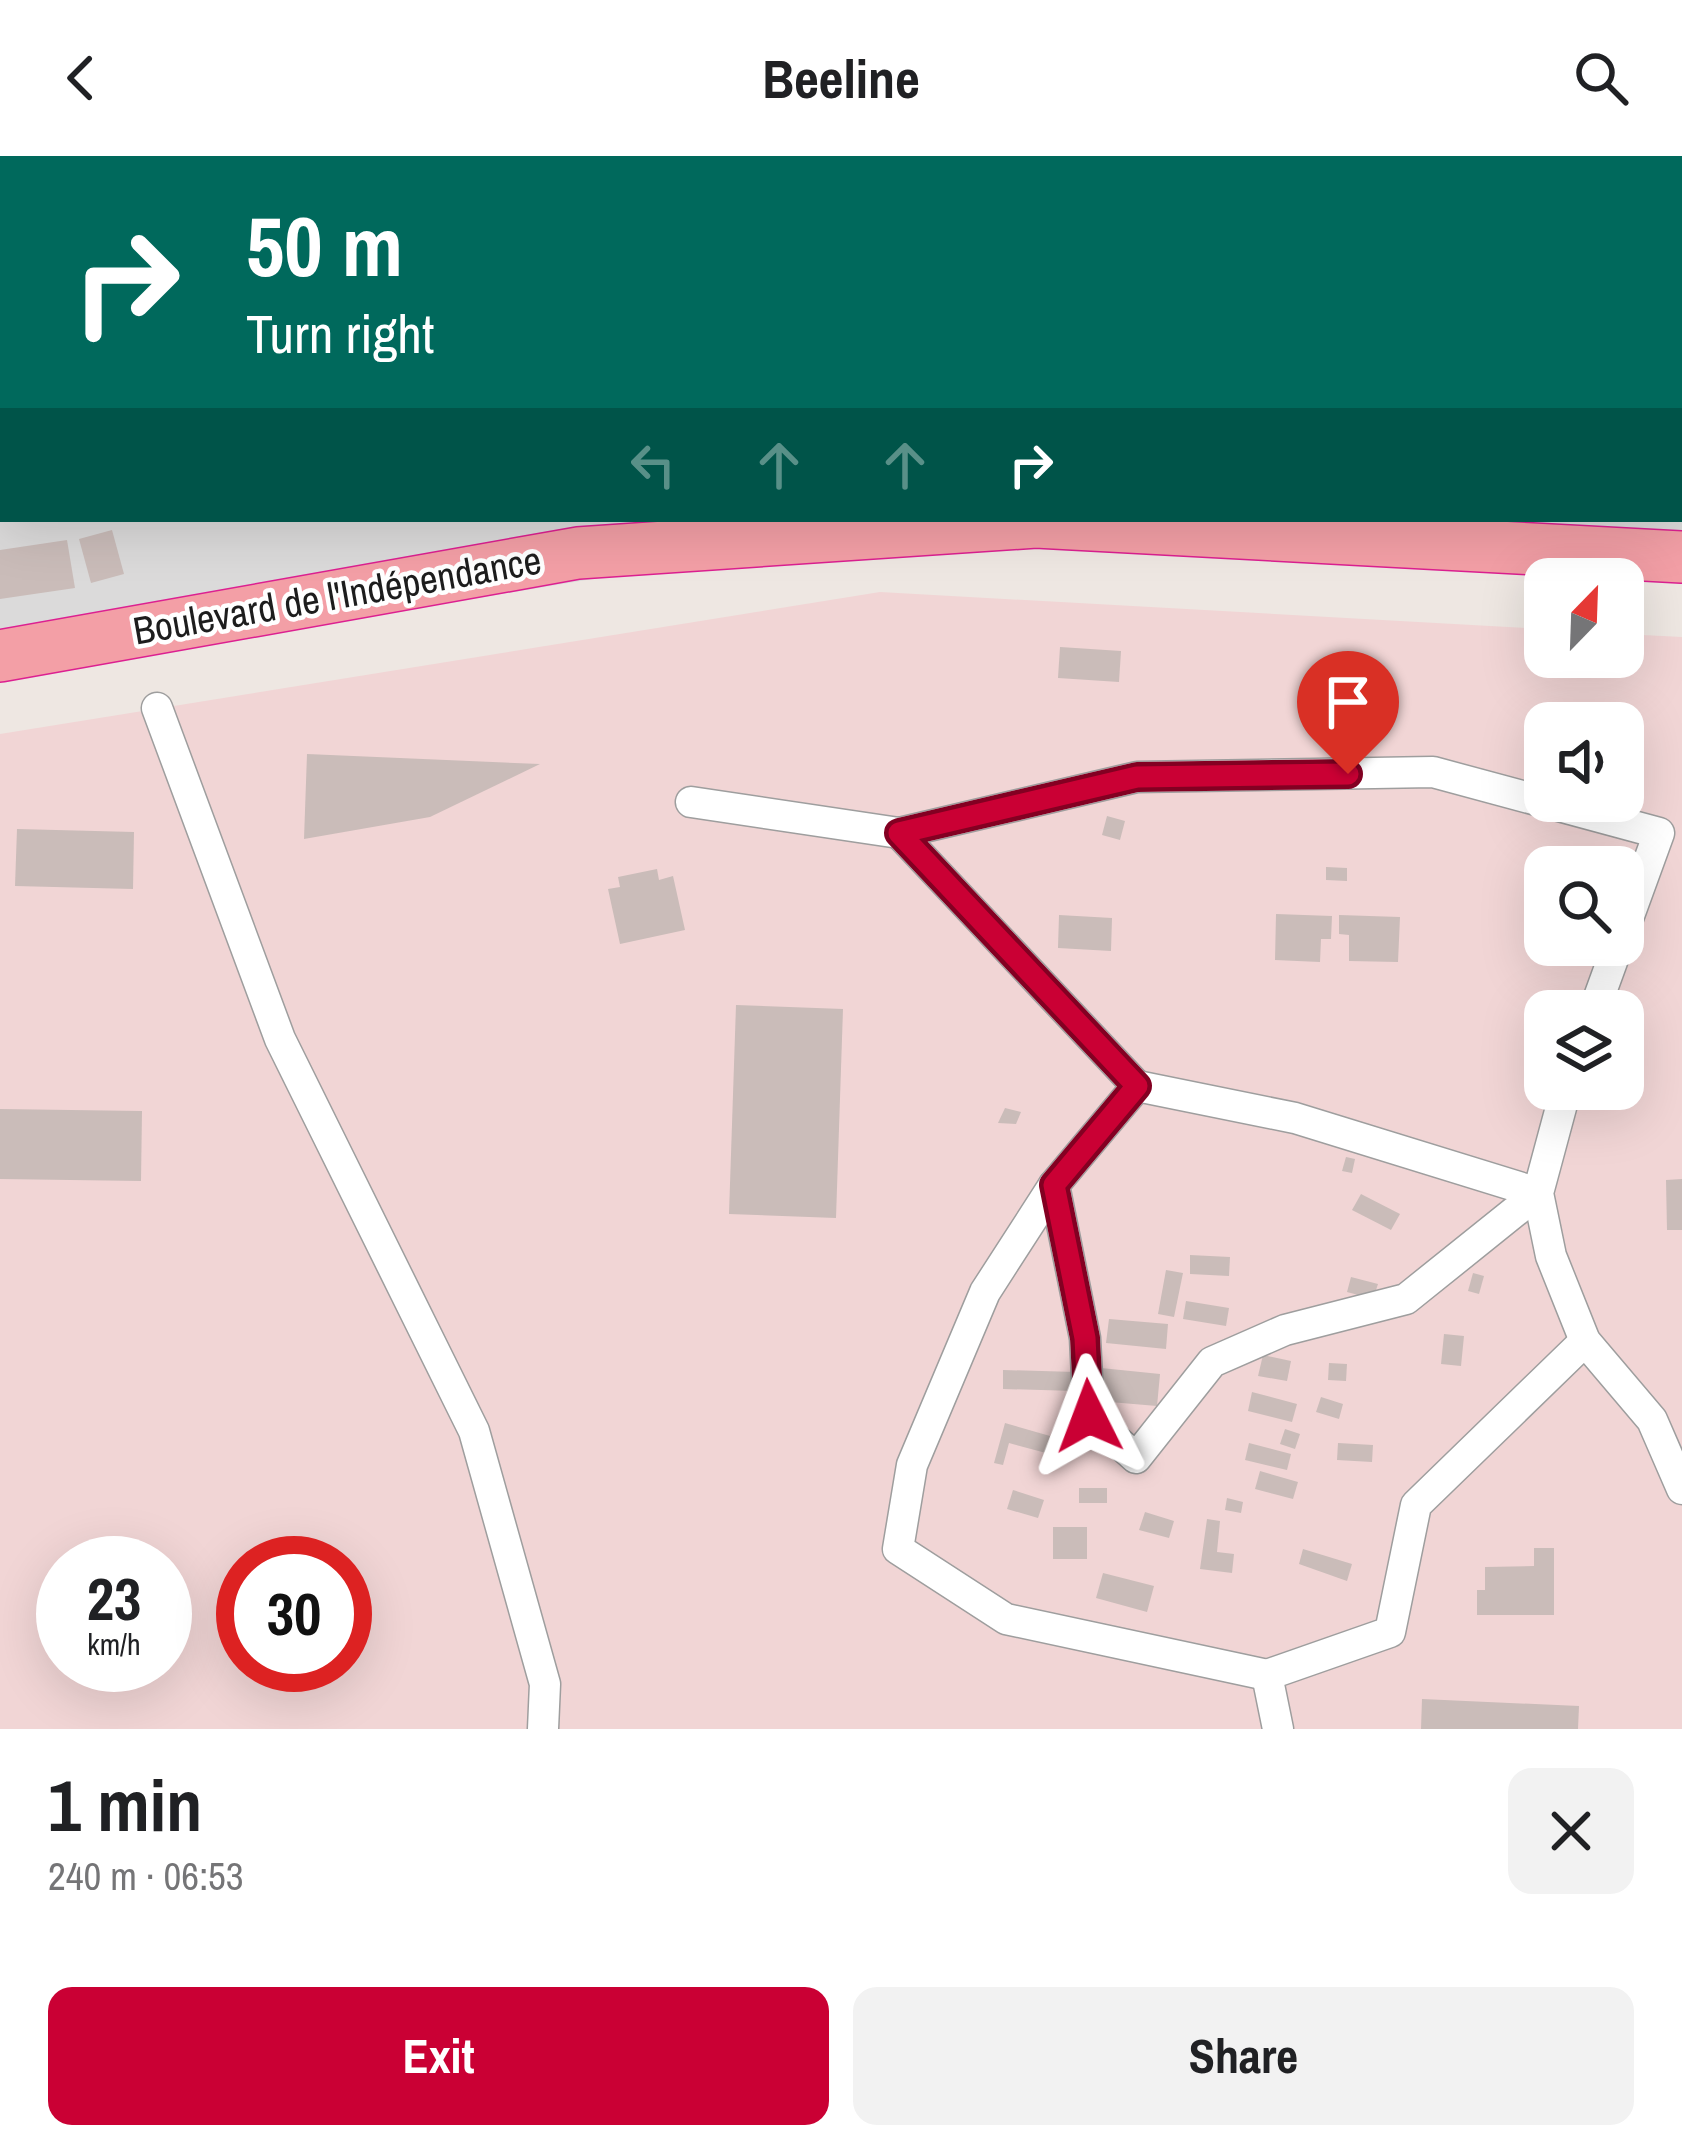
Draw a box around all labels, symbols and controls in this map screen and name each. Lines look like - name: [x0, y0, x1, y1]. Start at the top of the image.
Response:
- text: Beeline: [762, 42, 920, 115]
- icon: back: [48, 45, 114, 111]
- icon: search: [1568, 45, 1634, 111]
- text: 50 m: [246, 189, 403, 302]
- icon: right: [48, 204, 204, 360]
- text: Turn right: [246, 297, 434, 370]
- icon: left: [620, 432, 686, 498]
- icon: ahead: [746, 432, 812, 498]
- icon: ahead: [872, 432, 938, 498]
- icon: right: [998, 432, 1064, 498]
- street label: Boulevard de l'Indépendance: [129, 534, 545, 656]
- north arrow: [1524, 558, 1644, 678]
- map controls: [1524, 558, 1644, 1110]
- pin: [1297, 651, 1399, 774]
- icon: arrive: [1315, 669, 1381, 735]
- button: sound: [1524, 702, 1644, 822]
- button: search: [1524, 846, 1644, 966]
- button: layers: [1524, 990, 1644, 1110]
- position arrow: [1026, 1353, 1152, 1479]
- speed limit sign: 30: [216, 1536, 372, 1692]
- text: 23: [87, 1558, 141, 1639]
- text: km/h: [87, 1624, 141, 1664]
- text: 1 min: [48, 1756, 202, 1853]
- button: close: [1508, 1768, 1634, 1894]
- text: 240 m · 06:53: [48, 1850, 244, 1902]
- button: Exit: [48, 1987, 829, 2125]
- button: Share: [853, 1987, 1634, 2125]

